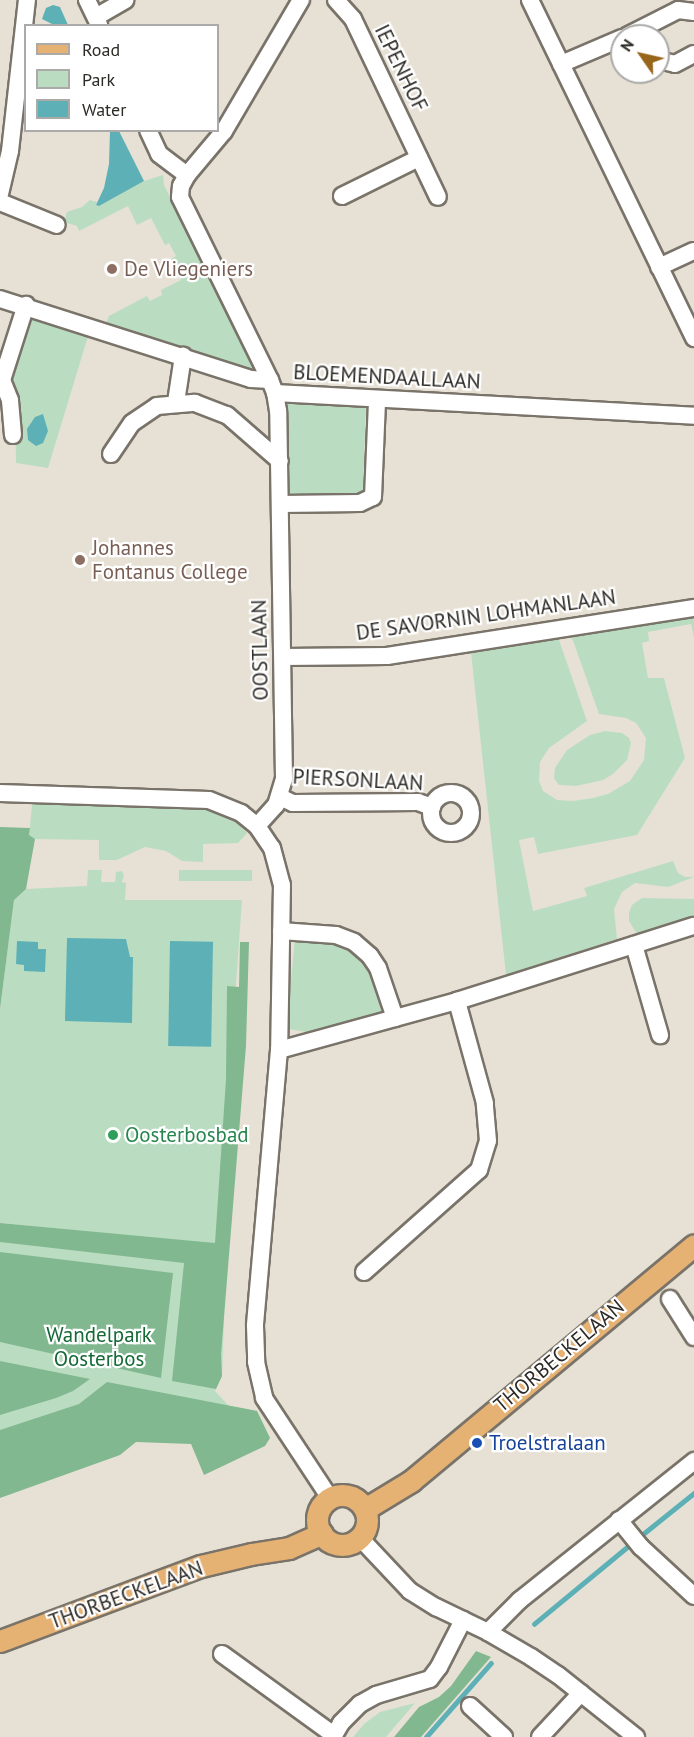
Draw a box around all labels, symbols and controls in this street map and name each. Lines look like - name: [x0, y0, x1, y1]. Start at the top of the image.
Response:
- street label: IEPENHOF: [369, 20, 433, 116]
- legend: [24, 24, 219, 132]
- north arrow: [610, 24, 670, 84]
- text: N: [616, 35, 638, 55]
- text: Road: [82, 38, 120, 61]
- text: Park: [82, 68, 115, 91]
- text: Water: [82, 98, 126, 121]
- place label: De Vliegeniers: [124, 256, 254, 282]
- marker: De Vliegeniers: [105, 262, 119, 276]
- street label: BLOEMENDAALLAAN: [293, 360, 481, 394]
- place label: Johannes Fontanus College: [92, 535, 248, 585]
- marker: Johannes Fontanus College: [73, 553, 87, 567]
- street label: DE SAVORNIN LOHMANLAAN: [355, 584, 617, 646]
- street label: OOSTLAAN: [247, 599, 273, 701]
- street label: PIERSONLAAN: [292, 764, 424, 796]
- place label: Oosterbosbad: [125, 1122, 249, 1148]
- marker: Oosterbosbad: [106, 1128, 120, 1142]
- street label: THORBECKELAAN: [489, 1294, 629, 1418]
- park label: Wandelpark Oosterbos: [46, 1322, 152, 1372]
- place label: Troelstralaan: [489, 1430, 606, 1456]
- marker: Troelstralaan: [470, 1436, 484, 1450]
- street label: THORBECKELAAN: [46, 1555, 206, 1635]

